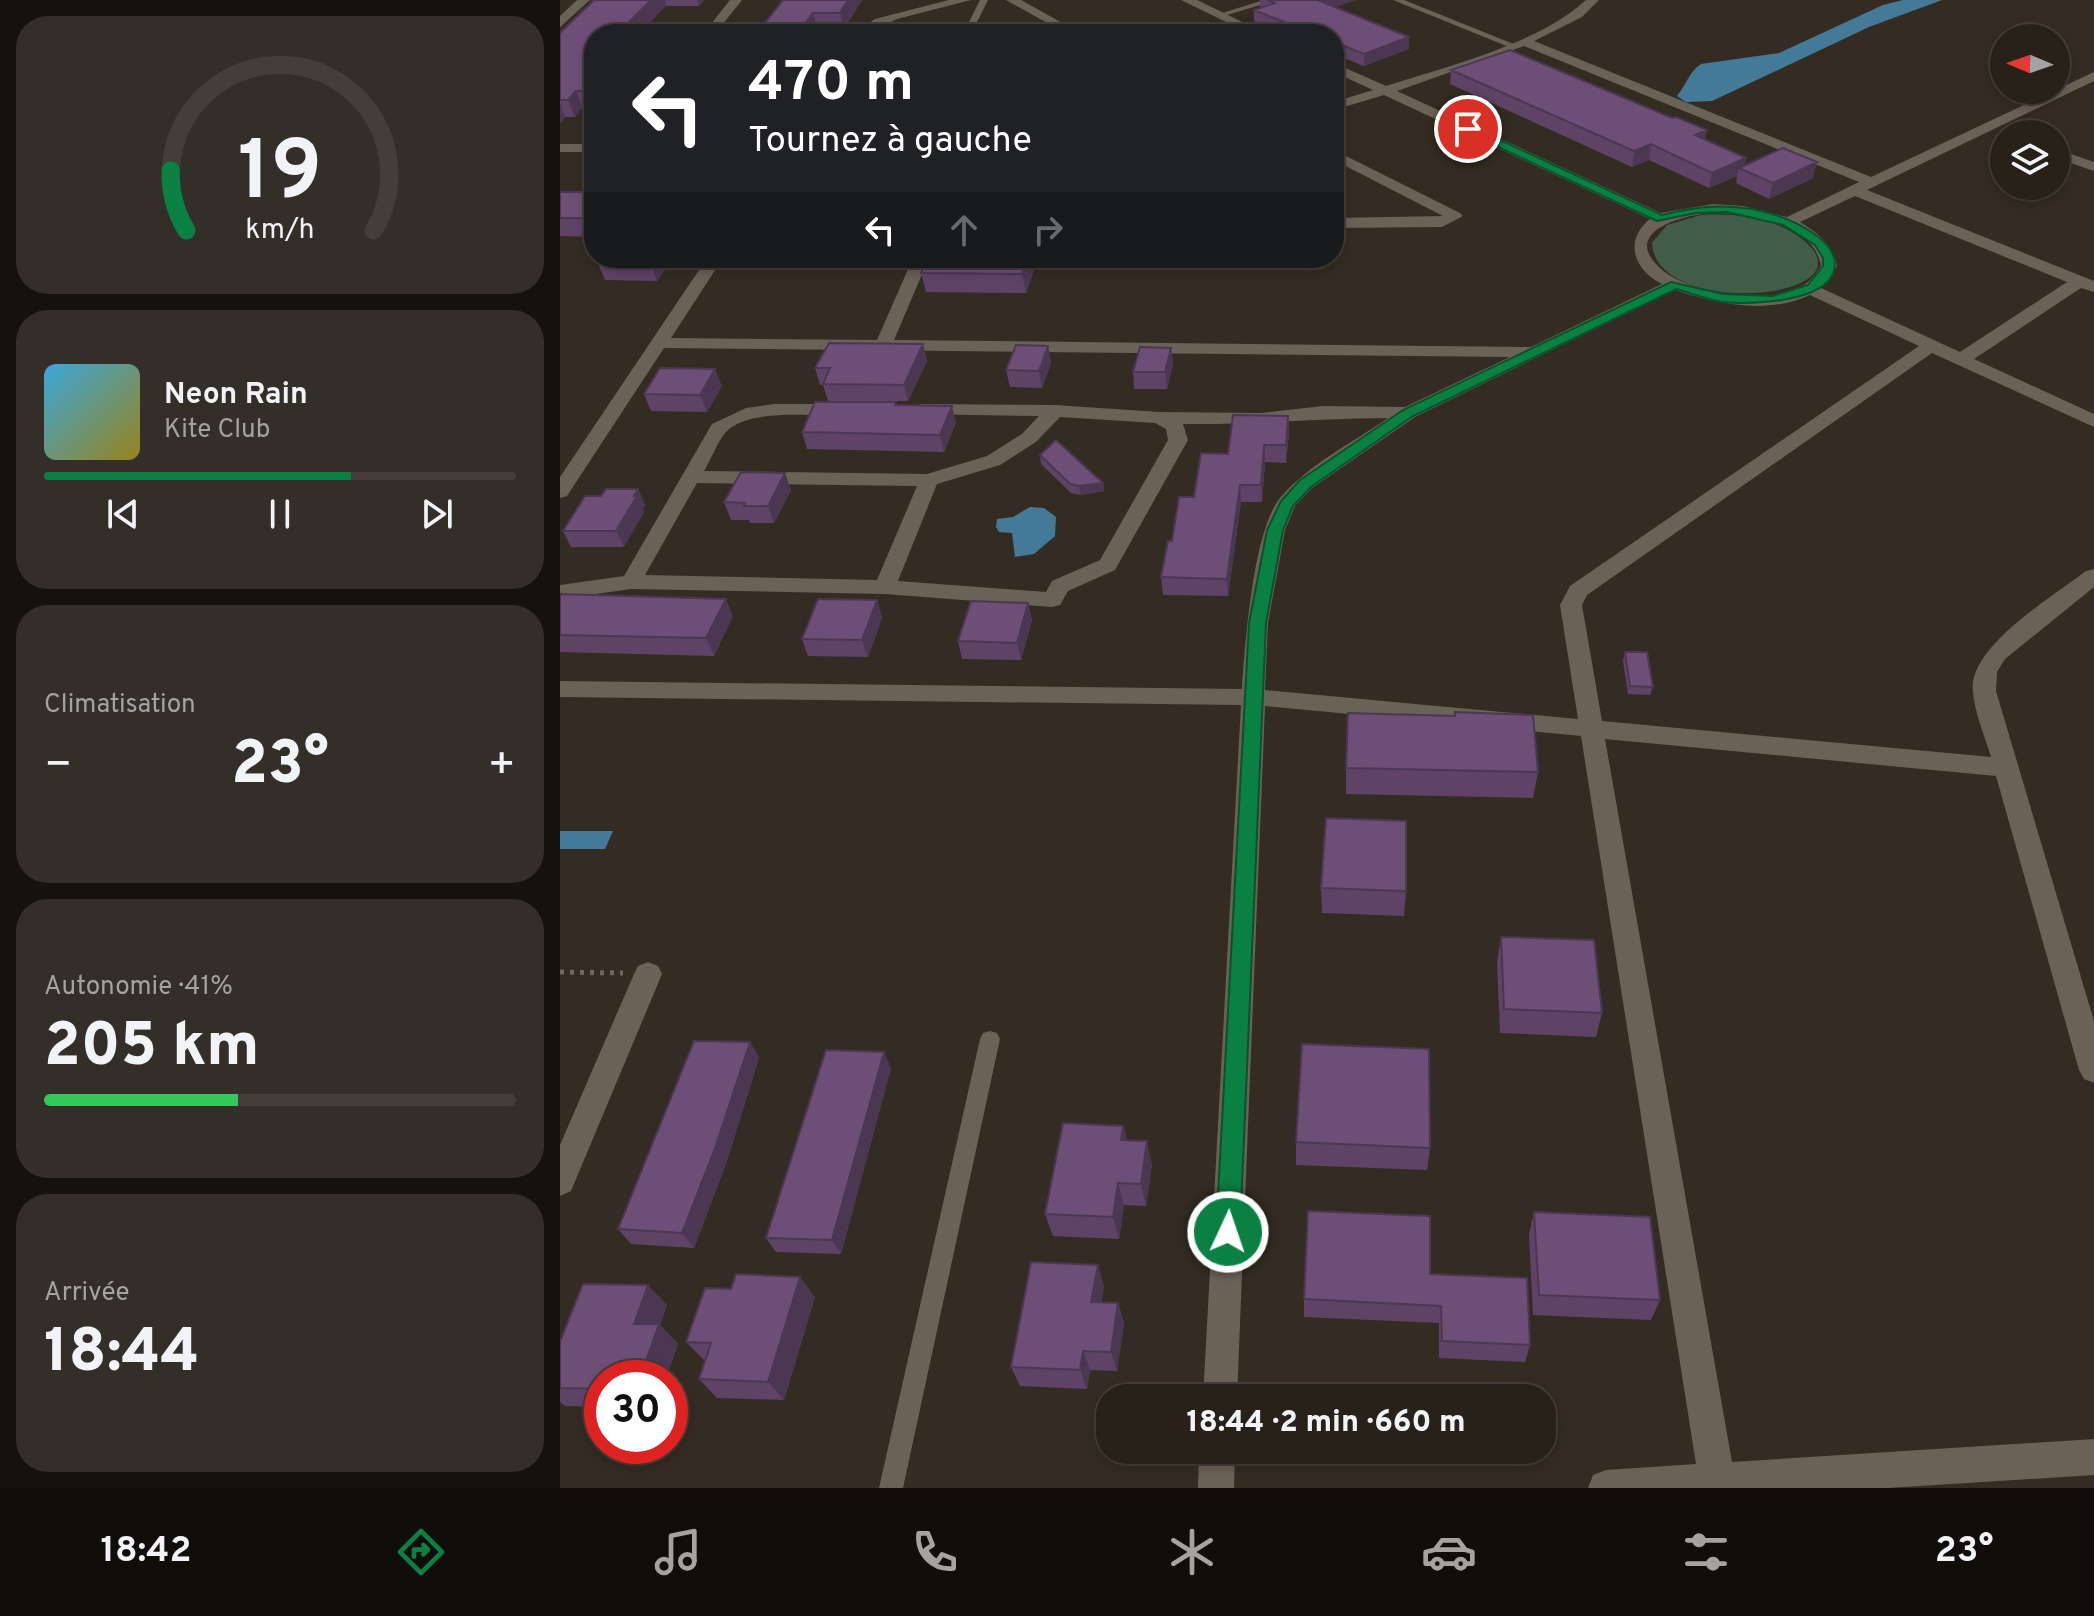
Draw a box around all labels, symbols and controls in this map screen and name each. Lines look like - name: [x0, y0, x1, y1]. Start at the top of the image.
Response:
- north arrow: [1990, 24, 2070, 104]
- map controls: [1990, 24, 2070, 200]
- text: 470 m: [748, 50, 914, 120]
- icon: left: [616, 56, 720, 160]
- pin: [1434, 95, 1502, 163]
- icon: arrive: [1446, 107, 1490, 151]
- text: Tournez à gauche: [748, 119, 1032, 165]
- button: layers: [1990, 120, 2070, 200]
- text: 19: [238, 124, 322, 229]
- icon: left: [858, 208, 902, 252]
- icon: ahead: [942, 208, 986, 252]
- icon: right: [1026, 208, 1070, 252]
- text: km/h: [245, 213, 315, 249]
- text: Neon Rain: [164, 377, 308, 414]
- text: Kite Club: [164, 414, 270, 447]
- icon: previous: [101, 492, 145, 536]
- icon: pause: [258, 492, 302, 536]
- icon: next: [415, 492, 459, 536]
- text: Climatisation: [44, 689, 196, 722]
- text: 23°: [231, 729, 329, 805]
- text: −: [44, 739, 72, 795]
- text: +: [488, 739, 516, 795]
- text: Autonomie · 41%: [44, 971, 233, 1004]
- text: 205 km: [44, 1011, 259, 1087]
- position arrow: [1186, 1190, 1270, 1274]
- text: Arrivée: [44, 1277, 129, 1310]
- text: 18:44: [44, 1317, 200, 1393]
- speed limit sign: 30: [584, 1360, 688, 1464]
- text: 18:44 · 2 min · 660 m: [1186, 1405, 1466, 1442]
- icon: directions: [393, 1524, 449, 1580]
- icon: music: [650, 1524, 706, 1580]
- icon: phone: [907, 1524, 963, 1580]
- icon: climate: [1164, 1524, 1220, 1580]
- icon: car: [1421, 1524, 1477, 1580]
- icon: filters: [1678, 1524, 1734, 1580]
- text: 18:42: [101, 1529, 191, 1575]
- text: 23°: [1935, 1529, 1993, 1575]

